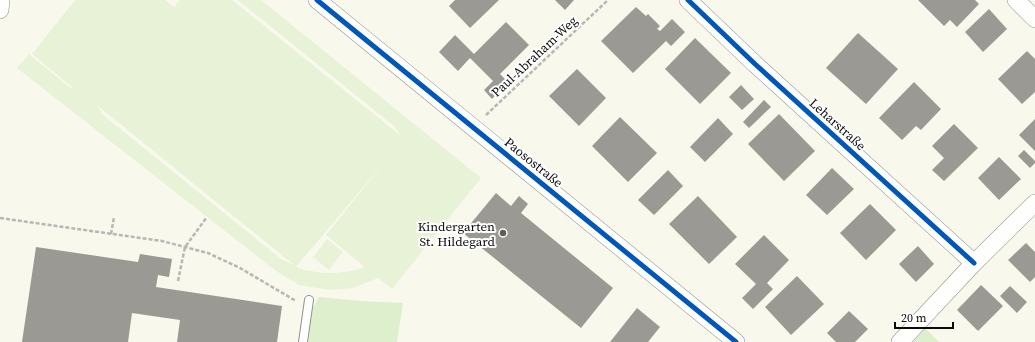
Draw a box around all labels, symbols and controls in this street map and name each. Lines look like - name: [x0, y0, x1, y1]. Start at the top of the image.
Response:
- street label: Paul-Abraham-Weg: [488, 12, 581, 101]
- street label: Leharstraße: [806, 95, 870, 154]
- street label: Paosostraße: [501, 134, 567, 191]
- place label: Kindergarten St. Hildegard: [418, 218, 496, 250]
- marker: Kindergarten St. Hildegard: [498, 228, 508, 238]
- scale bar: [895, 304, 953, 330]
- text: 20 m: [901, 310, 927, 326]

